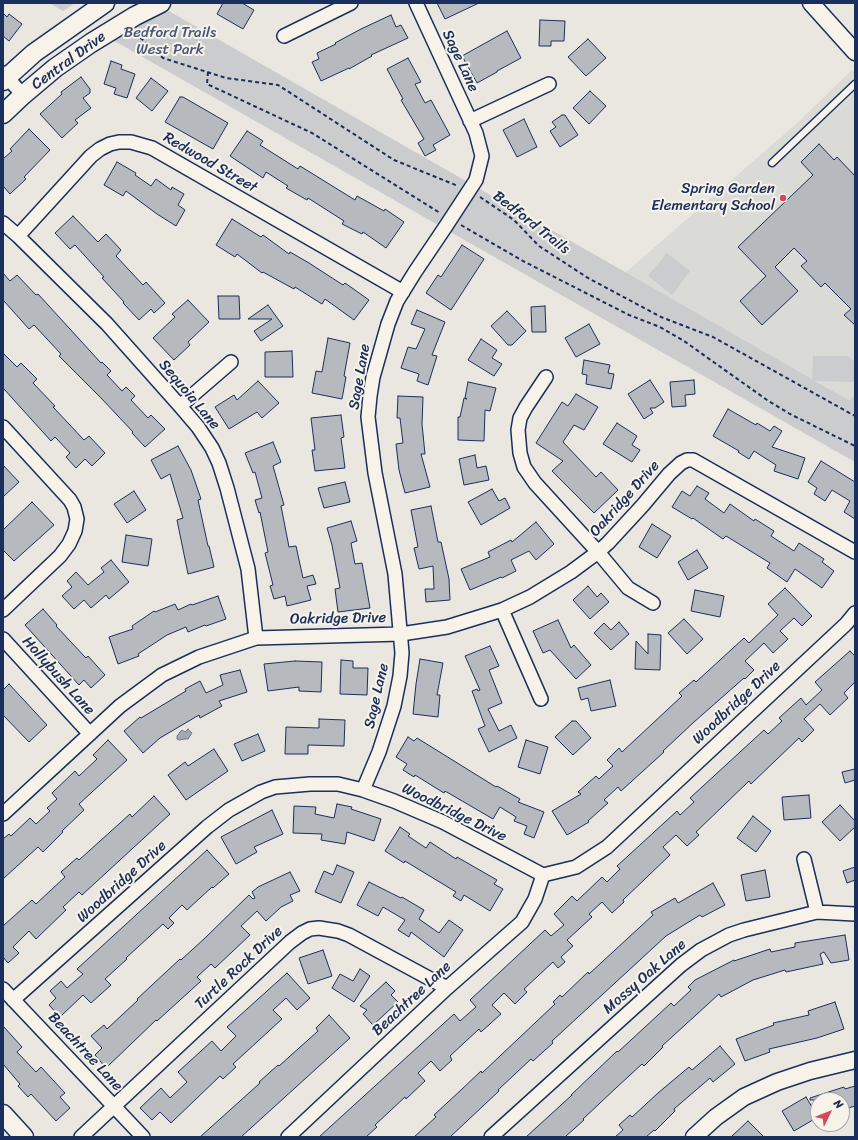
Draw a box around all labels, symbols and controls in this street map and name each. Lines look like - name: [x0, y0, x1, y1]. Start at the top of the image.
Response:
- park label: Bedford Trails West Park: [124, 24, 216, 59]
- street label: Sage Lane: [438, 27, 482, 95]
- street label: Central Drive: [28, 28, 110, 94]
- street label: Redwood Street: [160, 129, 260, 197]
- place label: Spring Garden Elementary School: [651, 180, 775, 215]
- street label: Bedford Trails: [489, 187, 573, 259]
- marker: Spring Garden Elementary School: [778, 193, 788, 203]
- street label: Sage Lane: [345, 343, 375, 411]
- street label: Sequoia Lane: [155, 356, 223, 434]
- street label: Oakridge Drive: [586, 457, 664, 541]
- street label: Oakridge Drive: [290, 609, 386, 629]
- street label: Hollybush Lane: [18, 633, 98, 719]
- street label: Woodbridge Drive: [689, 658, 785, 748]
- street label: Sage Lane: [361, 662, 393, 730]
- street label: Woodbridge Drive: [399, 780, 509, 846]
- street label: Woodbridge Drive: [74, 837, 170, 927]
- street label: Turtle Rock Drive: [191, 923, 287, 1013]
- street label: Mossy Oak Lane: [600, 936, 690, 1018]
- street label: Beachtree Lane: [369, 958, 455, 1040]
- street label: Beachtree Lane: [44, 1009, 126, 1095]
- north arrow: [810, 1092, 850, 1132]
- text: N: [829, 1095, 848, 1113]

